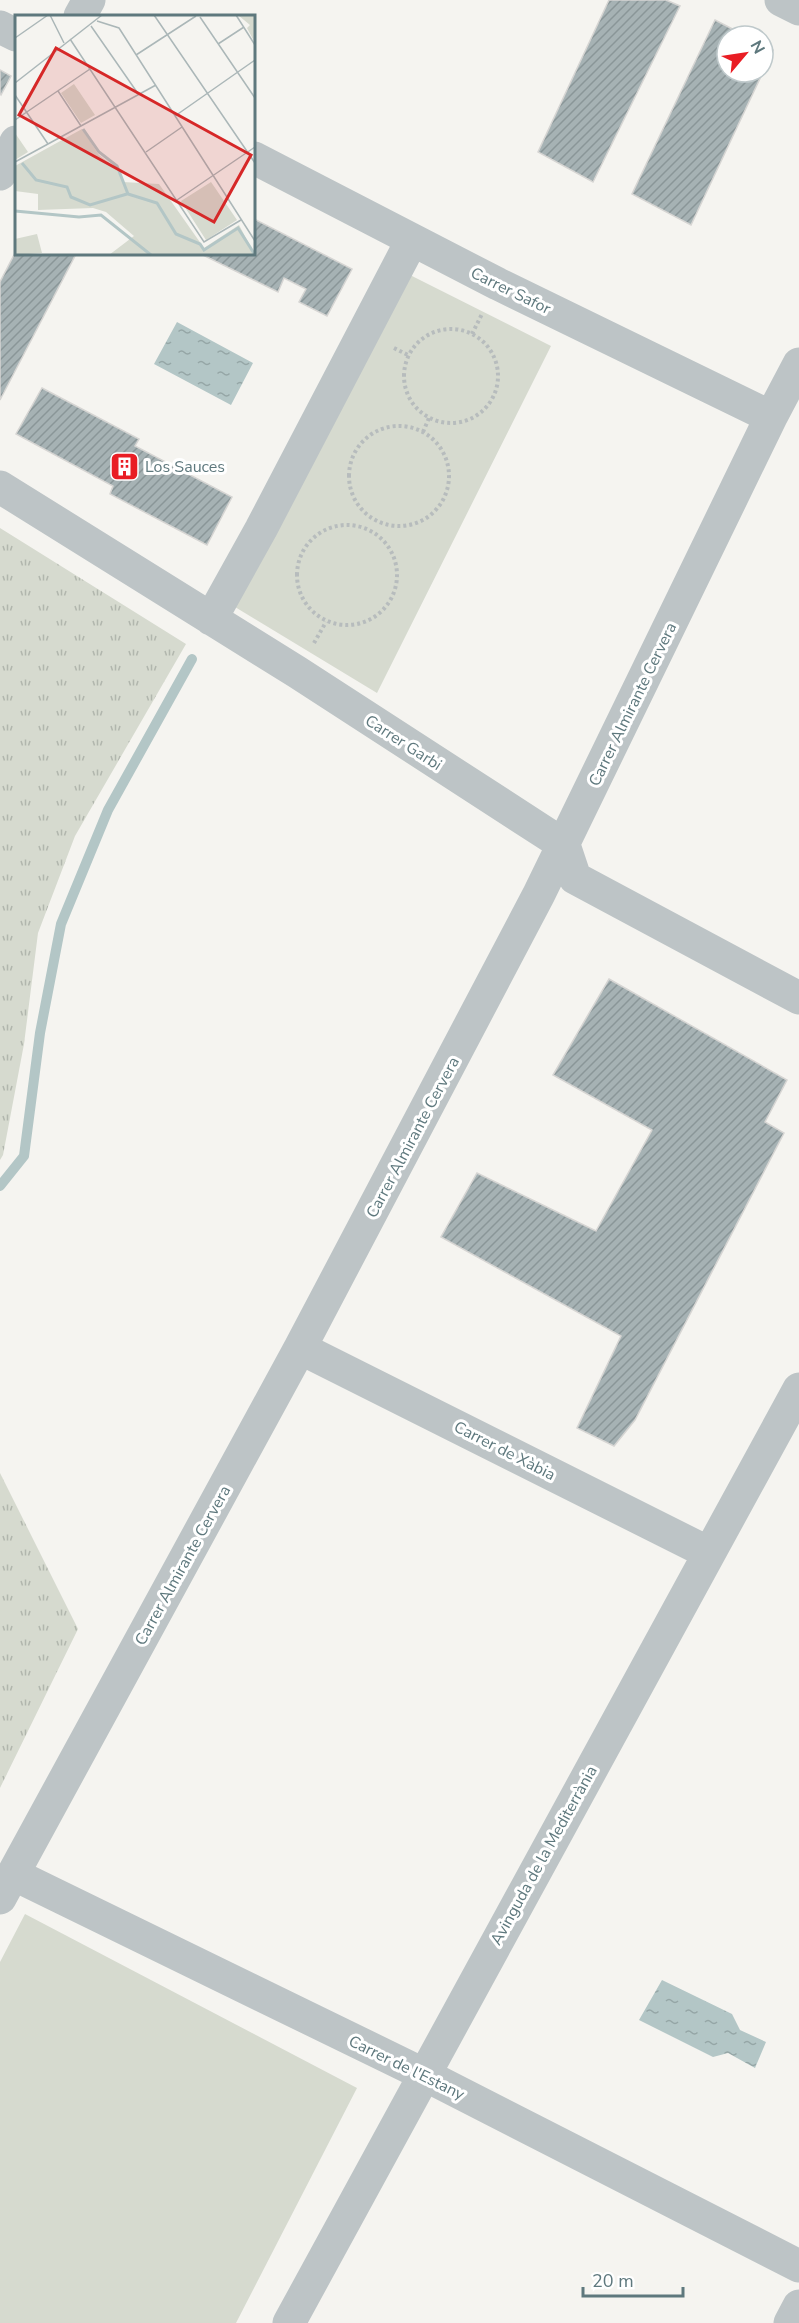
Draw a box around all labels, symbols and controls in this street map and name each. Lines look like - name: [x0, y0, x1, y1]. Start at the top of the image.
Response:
- inset map: [15, 15, 255, 255]
- north arrow: [715, 24, 775, 84]
- text: N: [745, 37, 770, 58]
- street label: Carrer Safor: [467, 262, 555, 320]
- building icon: Los Sauces: [108, 450, 140, 482]
- place label: Los Sauces: [145, 456, 225, 478]
- street label: Carrer Almirante Cervera: [584, 619, 682, 790]
- street label: Carrer Garbi: [361, 710, 446, 776]
- street label: Carrer Almirante Cervera: [361, 1053, 465, 1222]
- street label: Carrer de Xàbia: [450, 1416, 559, 1486]
- street label: Carrer Almirante Cervera: [130, 1482, 236, 1649]
- street label: Avinguda de la Mediterrània: [485, 1762, 603, 1949]
- street label: Carrer de l'Estany: [345, 2030, 469, 2106]
- scale bar: [583, 2260, 684, 2298]
- text: 20 m: [592, 2269, 634, 2293]

